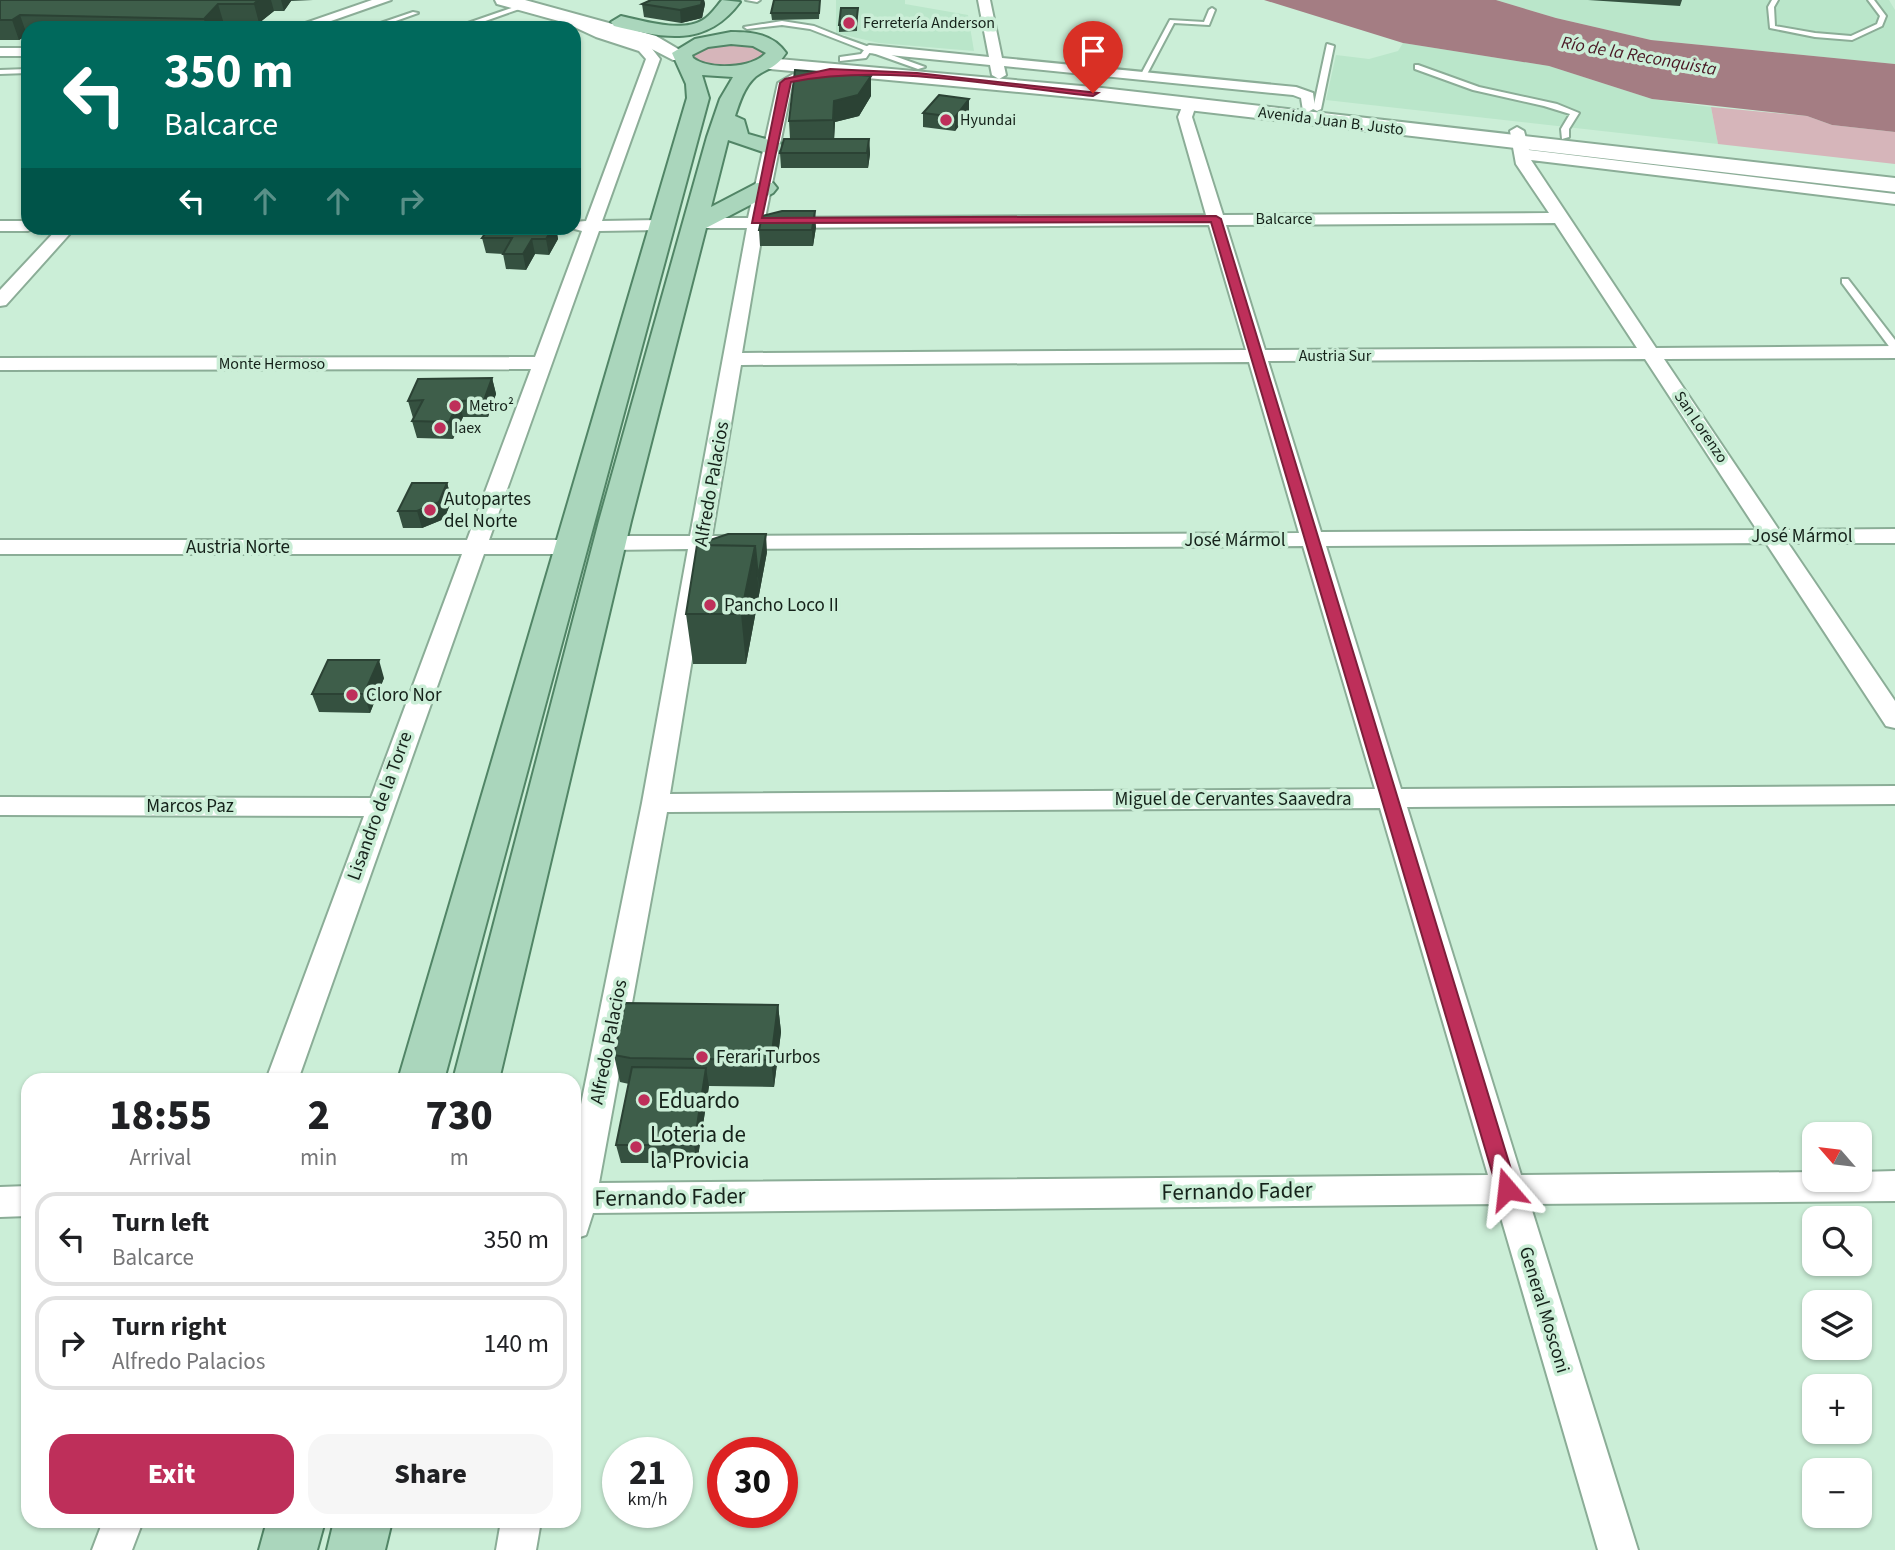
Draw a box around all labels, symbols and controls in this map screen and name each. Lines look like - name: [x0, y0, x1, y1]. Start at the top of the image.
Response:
- place label: Ferretería Anderson: [863, 12, 995, 34]
- marker: Ferretería Anderson: [841, 15, 857, 31]
- pin: [1063, 21, 1123, 93]
- water label: Río de la Reconquista: [1559, 30, 1719, 82]
- icon: arrive: [1074, 32, 1112, 70]
- text: 350 m: [164, 37, 293, 107]
- icon: left: [49, 49, 140, 140]
- street label: Avenida Juan B. Justo: [1257, 101, 1405, 141]
- text: Balcarce: [164, 102, 278, 148]
- place label: Hyundai: [960, 109, 1016, 131]
- marker: Hyundai: [938, 112, 954, 128]
- icon: left: [173, 182, 211, 220]
- icon: ahead: [246, 182, 284, 220]
- icon: ahead: [319, 182, 357, 220]
- icon: right: [392, 182, 430, 220]
- street label: Balcarce: [1255, 208, 1313, 230]
- street label: Austria Sur: [1299, 345, 1372, 367]
- street label: Monte Hermoso: [219, 353, 325, 375]
- street label: San Lorenzo: [1669, 387, 1733, 467]
- place label: Metro²: [469, 395, 514, 417]
- marker: Metro²: [447, 398, 463, 414]
- place label: Iaex: [454, 417, 481, 439]
- street label: Alfredo Palacios: [688, 419, 736, 549]
- marker: Iaex: [432, 420, 448, 436]
- place label: Autopartes del Norte: [444, 486, 531, 535]
- marker: Autopartes del Norte: [422, 502, 438, 518]
- street label: José Mármol: [1751, 523, 1853, 550]
- street label: José Mármol: [1184, 527, 1286, 554]
- street label: Austria Norte: [186, 534, 290, 561]
- place label: Pancho Loco II: [724, 592, 839, 619]
- marker: Pancho Loco II: [702, 597, 718, 613]
- place label: Cloro Nor: [366, 682, 442, 709]
- marker: Cloro Nor: [344, 687, 360, 703]
- street label: Lisandro de la Torre: [341, 728, 419, 884]
- street label: Miguel de Cervantes Saavedra: [1114, 786, 1352, 813]
- street label: Marcos Paz: [146, 793, 234, 820]
- street label: Alfredo Palacios: [584, 977, 634, 1107]
- place label: Ferari Turbos: [716, 1044, 820, 1071]
- marker: Ferari Turbos: [694, 1049, 710, 1065]
- place label: Eduardo: [658, 1084, 740, 1117]
- text: 18:55: [109, 1086, 212, 1146]
- text: 2: [307, 1086, 330, 1146]
- text: 730: [426, 1086, 493, 1146]
- marker: Eduardo: [636, 1092, 652, 1108]
- place label: Loteria de la Provicia: [650, 1118, 749, 1177]
- north arrow: [1802, 1122, 1872, 1192]
- map controls: [1802, 1122, 1872, 1528]
- marker: Loteria de la Provicia: [628, 1139, 644, 1155]
- text: Arrival: [130, 1141, 191, 1174]
- text: min: [300, 1141, 337, 1174]
- text: m: [450, 1141, 469, 1174]
- position arrow: [1470, 1152, 1544, 1226]
- street label: Fernando Fader: [1161, 1173, 1314, 1209]
- street label: Fernando Fader: [594, 1179, 747, 1215]
- text: Turn left: [112, 1204, 209, 1241]
- button: search: [1802, 1206, 1872, 1276]
- icon: left: [53, 1220, 91, 1258]
- text: 350 m: [483, 1221, 549, 1258]
- text: Balcarce: [112, 1241, 194, 1274]
- street label: General Mosconi: [1512, 1243, 1576, 1377]
- button: layers: [1802, 1290, 1872, 1360]
- text: Turn right: [112, 1308, 227, 1345]
- icon: right: [53, 1324, 91, 1362]
- text: 140 m: [483, 1325, 549, 1362]
- text: Alfredo Palacios: [112, 1345, 265, 1378]
- button: +: [1802, 1374, 1872, 1444]
- button: Exit: [49, 1434, 294, 1514]
- button: Share: [308, 1434, 553, 1514]
- speed limit sign: 30: [707, 1437, 798, 1528]
- text: 21: [629, 1448, 666, 1498]
- button: −: [1802, 1458, 1872, 1528]
- text: km/h: [628, 1487, 667, 1512]

